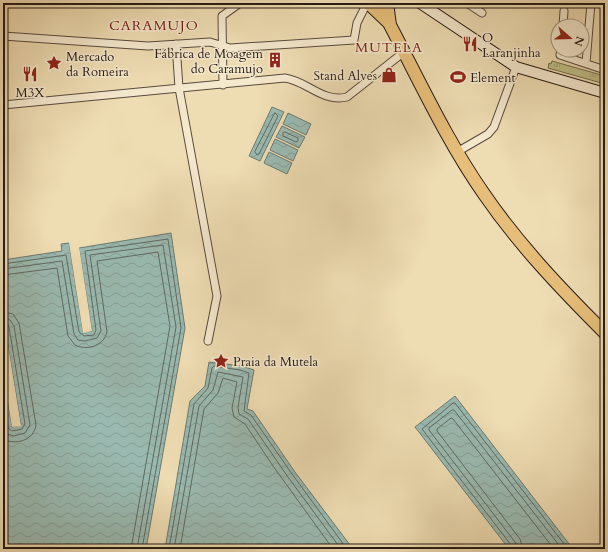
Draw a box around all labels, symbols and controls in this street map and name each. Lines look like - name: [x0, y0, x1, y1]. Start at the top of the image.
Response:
- district label: CARAMUJO: [109, 16, 199, 35]
- north arrow: [550, 18, 590, 58]
- place label: O Laranjinha: [482, 29, 541, 62]
- text: N: [570, 34, 588, 49]
- restaurant icon: O Laranjinha: [461, 35, 479, 53]
- district label: MUTELA: [355, 38, 423, 57]
- place label: Fábrica de Moagem do Caramujo: [154, 45, 263, 78]
- place label: Mercado da Romeira: [66, 48, 129, 81]
- building icon: Fábrica de Moagem do Caramujo: [266, 51, 284, 69]
- place icon: Mercado da Romeira: [45, 54, 63, 72]
- restaurant icon: M3X: [21, 65, 39, 83]
- shop icon: Stand Alves: [380, 66, 398, 84]
- place label: Stand Alves: [314, 67, 377, 85]
- sports icon: Element: [449, 68, 467, 86]
- place label: Element: [470, 69, 516, 87]
- place label: M3X: [15, 84, 45, 102]
- place icon: Praia da Mutela: [212, 352, 230, 370]
- place label: Praia da Mutela: [233, 353, 319, 371]

